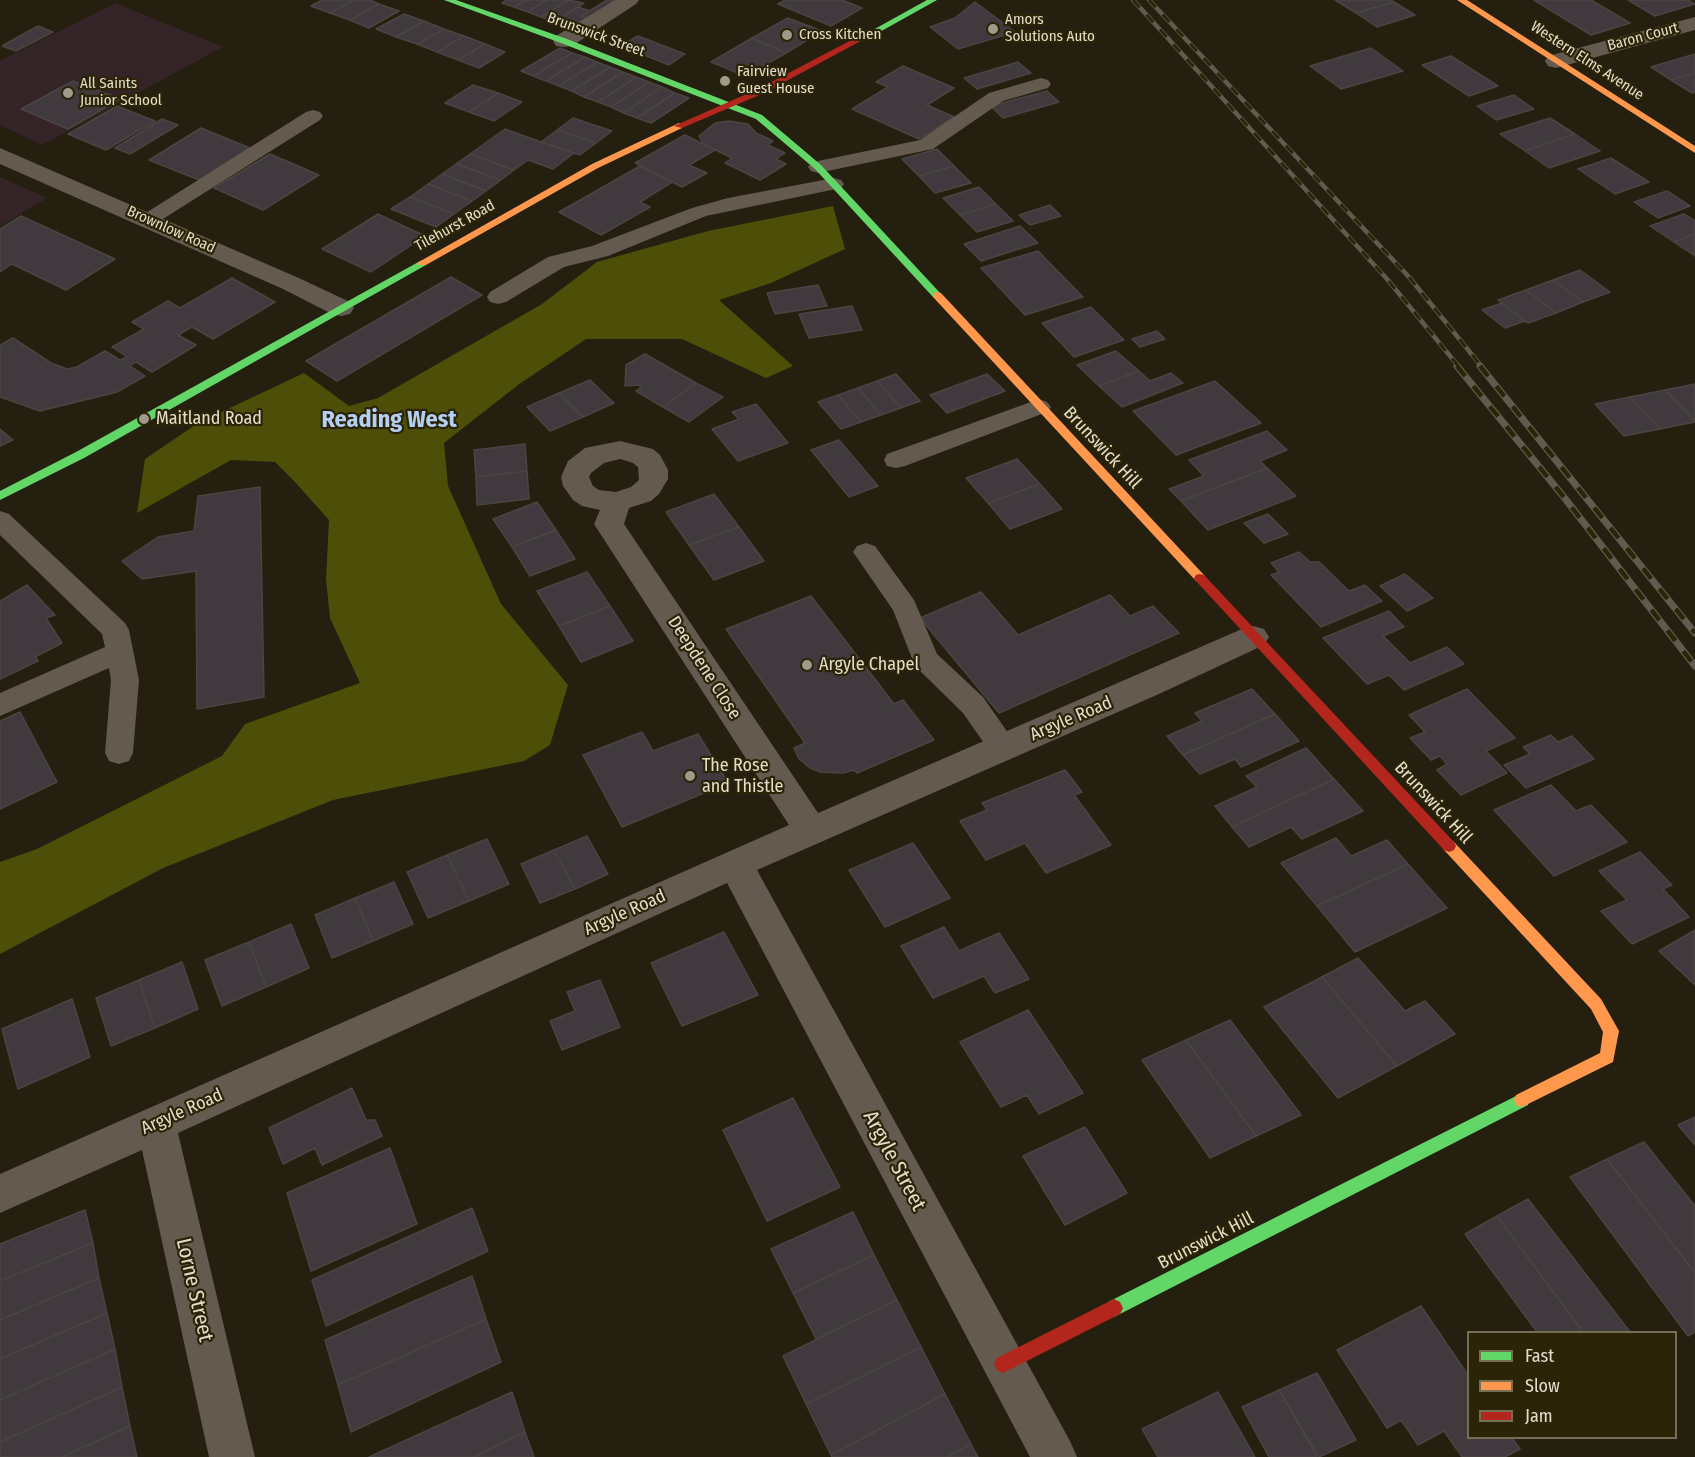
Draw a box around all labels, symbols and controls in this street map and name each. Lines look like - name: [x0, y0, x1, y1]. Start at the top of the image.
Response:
- street label: Brunswick Street: [545, 9, 647, 61]
- place label: Amors Solutions Auto: [1005, 11, 1095, 46]
- street label: Western Elms Avenue: [1527, 18, 1647, 104]
- street label: Baron Court: [1605, 19, 1681, 55]
- marker: Amors Solutions Auto: [986, 22, 1000, 36]
- place label: Cross Kitchen: [799, 26, 881, 44]
- marker: Cross Kitchen: [780, 28, 794, 42]
- place label: Fairview Guest House: [737, 63, 814, 98]
- marker: Fairview Guest House: [718, 74, 732, 88]
- place label: All Saints Junior School: [80, 75, 162, 110]
- marker: All Saints Junior School: [61, 86, 75, 100]
- street label: Tilehurst Road: [412, 197, 498, 255]
- street label: Brownlow Road: [124, 202, 218, 258]
- street label: Brunswick Hill: [1059, 403, 1145, 493]
- district label: Reading West: [321, 406, 457, 434]
- place label: Maitland Road: [156, 408, 262, 430]
- marker: Maitland Road: [137, 412, 151, 426]
- street label: Deepdene Close: [663, 612, 745, 724]
- place label: Argyle Chapel: [819, 654, 919, 676]
- marker: Argyle Chapel: [800, 658, 814, 672]
- street label: Argyle Road: [1027, 692, 1115, 746]
- place label: The Rose and Thistle: [702, 755, 783, 798]
- street label: Brunswick Hill: [1390, 758, 1476, 848]
- marker: The Rose and Thistle: [683, 769, 697, 783]
- street label: Argyle Road: [581, 885, 669, 941]
- street label: Argyle Road: [138, 1084, 226, 1140]
- street label: Argyle Street: [857, 1107, 931, 1215]
- street label: Brunswick Hill: [1155, 1208, 1257, 1274]
- street label: Lorne Street: [170, 1236, 218, 1344]
- legend: [1467, 1331, 1677, 1439]
- text: Fast: [1525, 1345, 1554, 1367]
- text: Slow: [1525, 1375, 1560, 1397]
- text: Jam: [1525, 1405, 1553, 1427]

